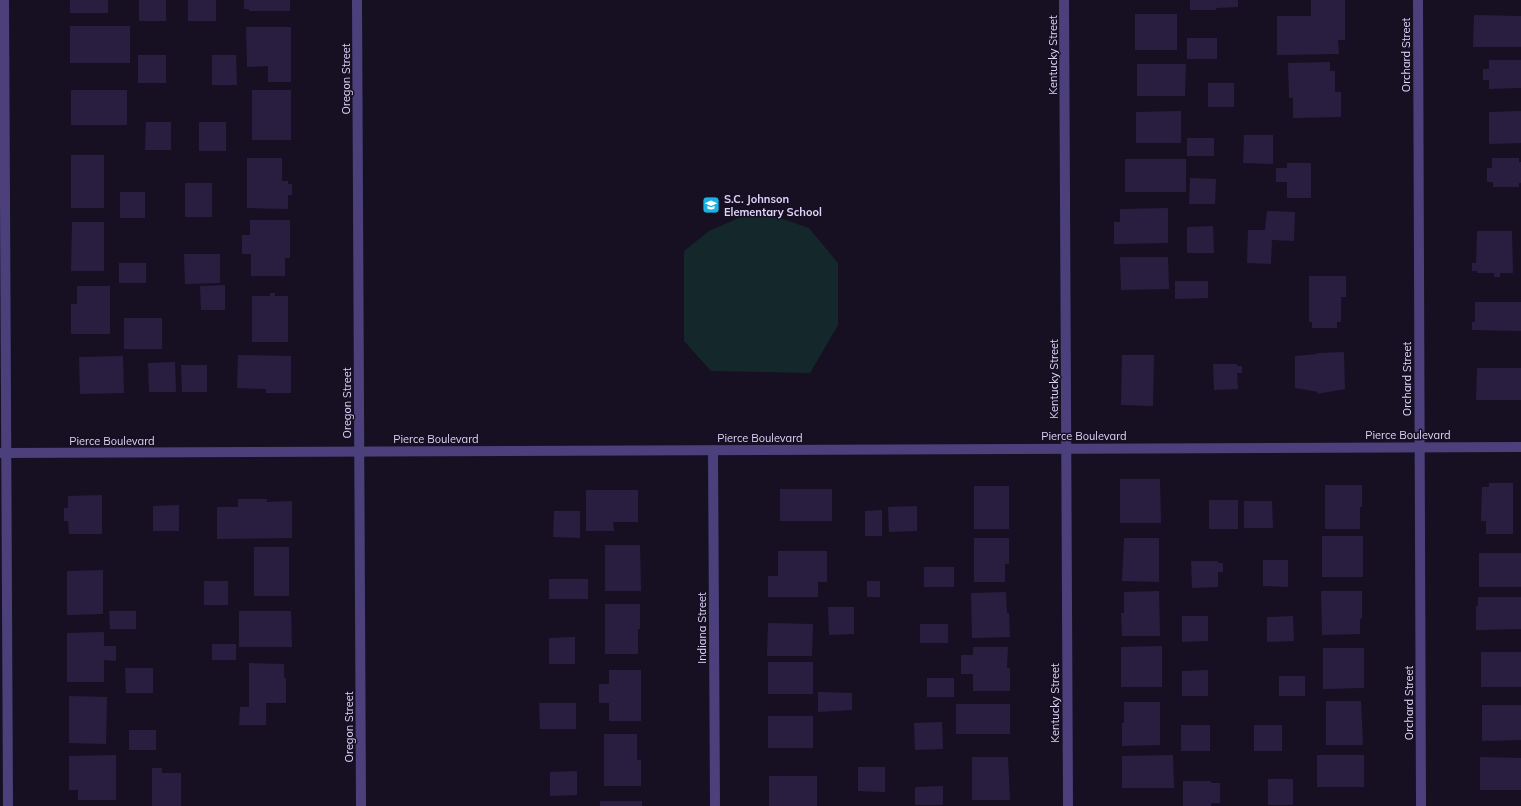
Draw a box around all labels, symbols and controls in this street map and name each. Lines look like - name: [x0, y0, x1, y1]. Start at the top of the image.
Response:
- street label: Kentucky Street: [1046, 15, 1060, 95]
- street label: Orchard Street: [1399, 17, 1413, 92]
- street label: Oregon Street: [339, 43, 353, 115]
- place label: S.C. Johnson Elementary School: [724, 192, 822, 219]
- school or university icon: S.C. Johnson Elementary School: [701, 195, 721, 215]
- street label: Kentucky Street: [1047, 339, 1061, 419]
- street label: Orchard Street: [1400, 341, 1414, 416]
- street label: Oregon Street: [340, 367, 354, 439]
- street label: Pierce Boulevard: [1365, 428, 1451, 442]
- street label: Pierce Boulevard: [1041, 429, 1127, 443]
- street label: Pierce Boulevard: [717, 431, 803, 445]
- street label: Pierce Boulevard: [393, 432, 479, 446]
- street label: Pierce Boulevard: [69, 434, 155, 448]
- street label: Indiana Street: [695, 592, 709, 664]
- street label: Kentucky Street: [1048, 663, 1062, 743]
- street label: Orchard Street: [1402, 665, 1416, 740]
- street label: Oregon Street: [342, 691, 356, 763]

